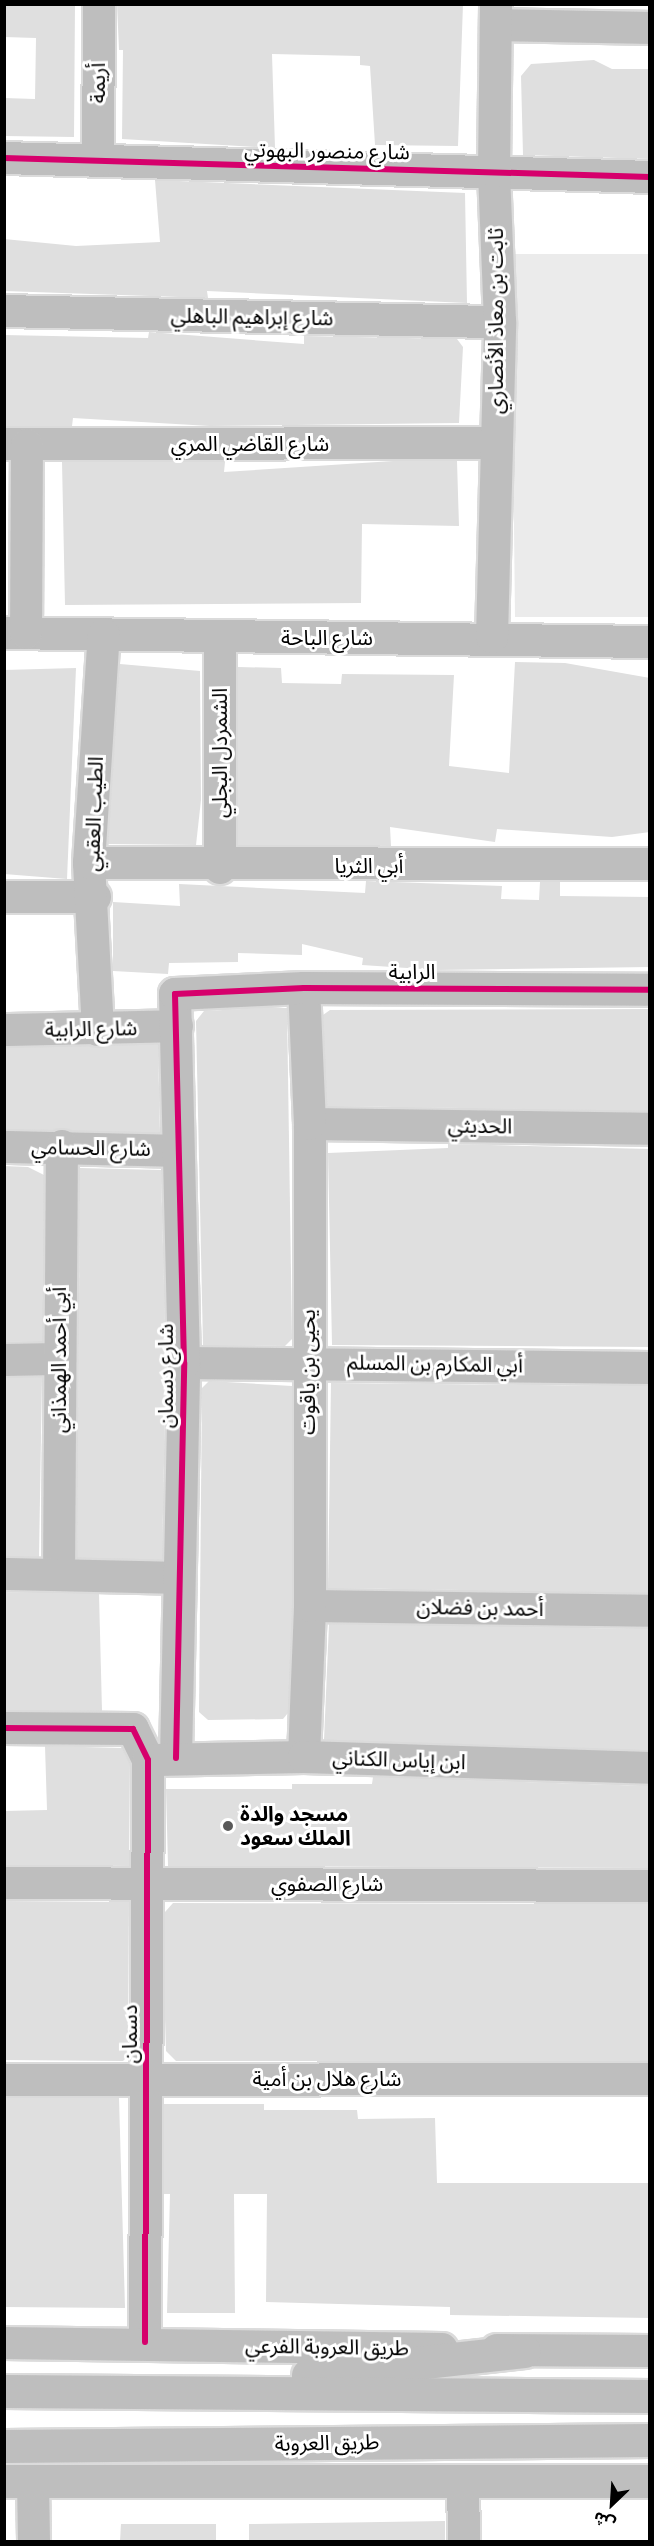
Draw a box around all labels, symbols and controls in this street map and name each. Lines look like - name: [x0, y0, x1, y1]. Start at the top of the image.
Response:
- street label: أريمة: [85, 63, 111, 103]
- street label: شارع منصور البهوتي: [244, 137, 410, 165]
- street label: ثابت بن معاذ الأنصاري: [483, 228, 509, 414]
- street label: شارع إبراهيم الباهلي: [170, 303, 334, 331]
- street label: شارع القاضي المري: [171, 431, 329, 457]
- street label: شارع الباحة: [281, 625, 373, 651]
- street label: الشمردل البجلي: [207, 688, 233, 818]
- street label: الطيب العقبي: [79, 756, 109, 872]
- street label: أبي الثريا: [334, 853, 404, 879]
- street label: الرابية: [389, 959, 435, 985]
- street label: شارع الرابية: [45, 1016, 137, 1042]
- street label: الحديثي: [447, 1113, 513, 1139]
- street label: شارع الحسامي: [31, 1134, 151, 1162]
- street label: أبي أحمد الهمذاني: [46, 1287, 72, 1433]
- street label: يحيى بن ياقوت: [295, 1309, 321, 1435]
- street label: شارع دسمان: [153, 1324, 179, 1428]
- street label: أبي المكارم بن المسلم: [347, 1350, 523, 1378]
- street label: أحمد بن فضلان: [416, 1594, 544, 1622]
- street label: ابن إياس الكناني: [332, 1745, 466, 1775]
- place label: مسجد والدة الملك سعود: [240, 1801, 351, 1851]
- marker: مسجد والدة الملك سعود: [221, 1819, 235, 1833]
- street label: شارع الصفوي: [271, 1871, 383, 1897]
- street label: دسمان: [117, 2004, 143, 2064]
- street label: شارع هلال بن أمية: [253, 2066, 401, 2092]
- street label: طريق العروبة الفرعي: [245, 2333, 409, 2361]
- street label: طريق العروبة: [274, 2429, 380, 2457]
- north arrow: [582, 2474, 642, 2534]
- text: ش: [590, 2507, 619, 2534]

